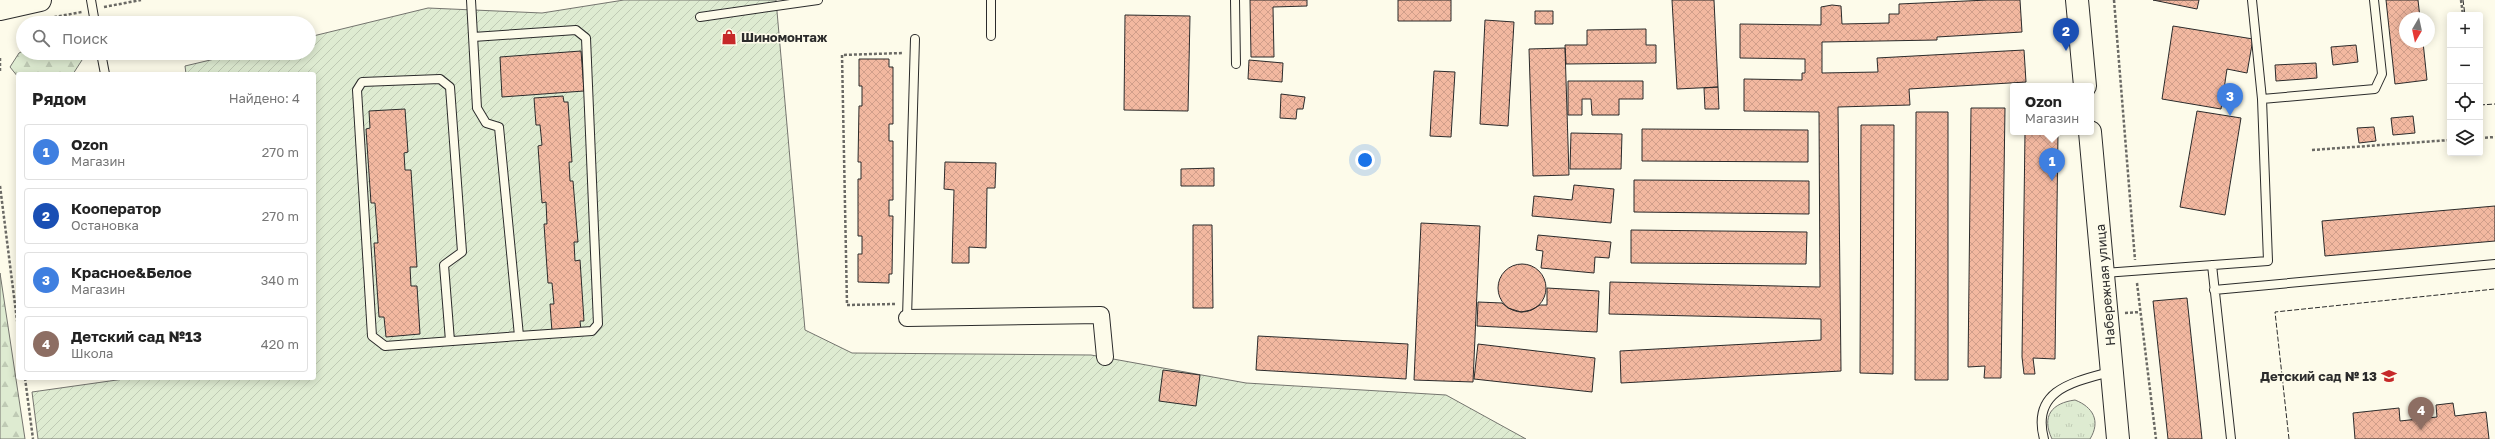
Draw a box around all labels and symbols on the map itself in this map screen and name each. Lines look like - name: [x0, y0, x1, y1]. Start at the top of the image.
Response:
- north arrow: [2399, 12, 2435, 48]
- pin: 2: [2053, 18, 2079, 51]
- shop icon: Шиномонтаж: [720, 28, 738, 46]
- place label: Шиномонтаж: [741, 29, 828, 45]
- pin: 3: [2217, 83, 2243, 116]
- pin: 1: [2039, 148, 2065, 181]
- your location: [1355, 150, 1375, 170]
- street label: Набережная улица: [2092, 223, 2118, 347]
- school or university icon: Детский сад № 13: [2380, 367, 2398, 385]
- place label: Детский сад № 13: [2260, 368, 2377, 384]
- pin: 4: [2408, 397, 2434, 430]

